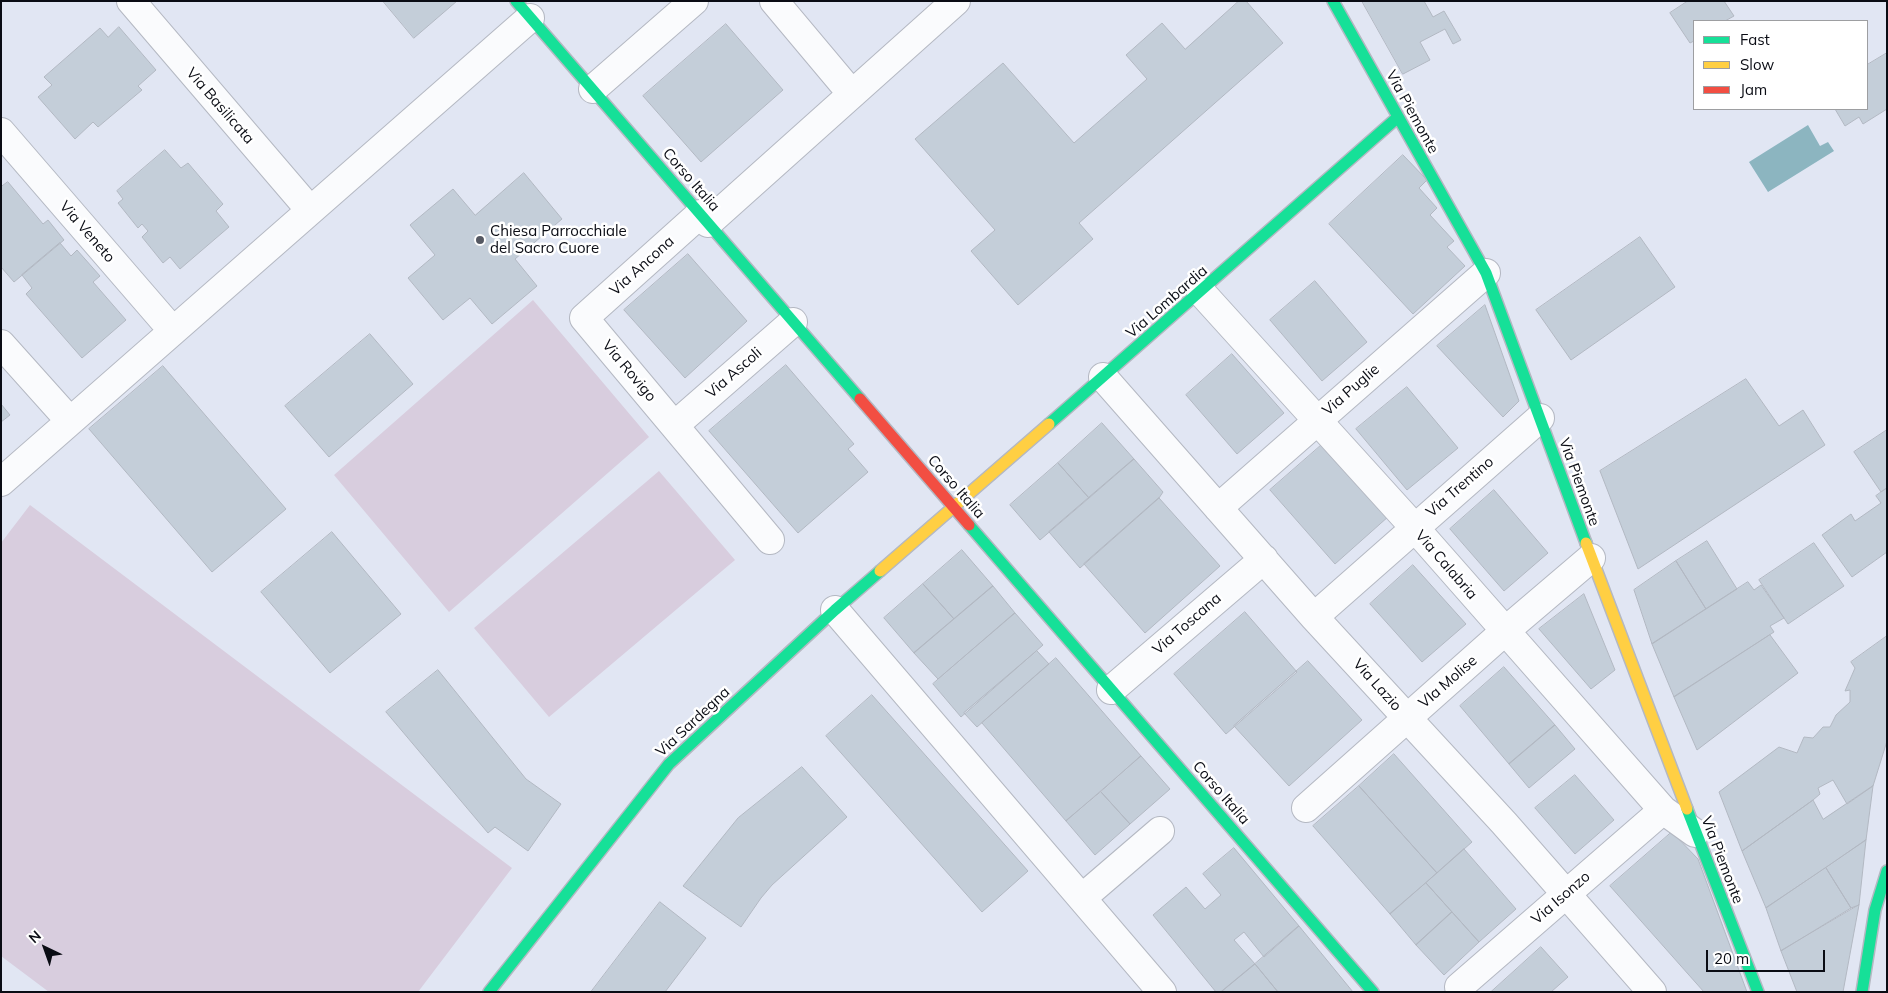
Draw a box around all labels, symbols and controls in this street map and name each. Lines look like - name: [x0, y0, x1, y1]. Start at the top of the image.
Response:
- legend: [1693, 20, 1868, 110]
- text: Fast: [1740, 30, 1770, 49]
- text: Slow: [1740, 55, 1774, 74]
- street label: Via Basilicata: [182, 64, 258, 148]
- street label: Via Piemonte: [1382, 67, 1442, 157]
- text: Jam: [1740, 80, 1767, 99]
- street label: Corso Italia: [659, 145, 723, 215]
- street label: Via Veneto: [55, 198, 119, 266]
- place label: Chiesa Parrocchiale del Sacro Cuore: [490, 222, 627, 257]
- street label: Via Ancona: [606, 232, 678, 300]
- marker: Chiesa Parrocchiale del Sacro Cuore: [474, 234, 486, 246]
- street label: Via Lombardia: [1123, 262, 1211, 342]
- street label: Via Rovigo: [598, 337, 660, 405]
- street label: Via Ascoli: [702, 344, 766, 402]
- street label: Via Puglie: [1319, 360, 1383, 420]
- street label: Via Piemonte: [1555, 436, 1603, 528]
- street label: Corso Italia: [924, 452, 988, 522]
- street label: Via Trentino: [1423, 453, 1497, 521]
- street label: Via Calabria: [1411, 527, 1481, 603]
- street label: Via Toscana: [1149, 589, 1225, 659]
- street label: VIa Molise: [1415, 652, 1481, 712]
- street label: Via Lazio: [1349, 655, 1405, 715]
- street label: Via Sardegna: [652, 683, 734, 761]
- street label: Corso Italia: [1189, 758, 1253, 828]
- street label: Via Piemonte: [1697, 814, 1747, 906]
- street label: Via Isonzo: [1528, 868, 1594, 928]
- north arrow: [20, 923, 70, 973]
- text: N: [25, 927, 45, 947]
- scale bar: [1708, 940, 1827, 972]
- text: 20 m: [1714, 949, 1749, 968]

